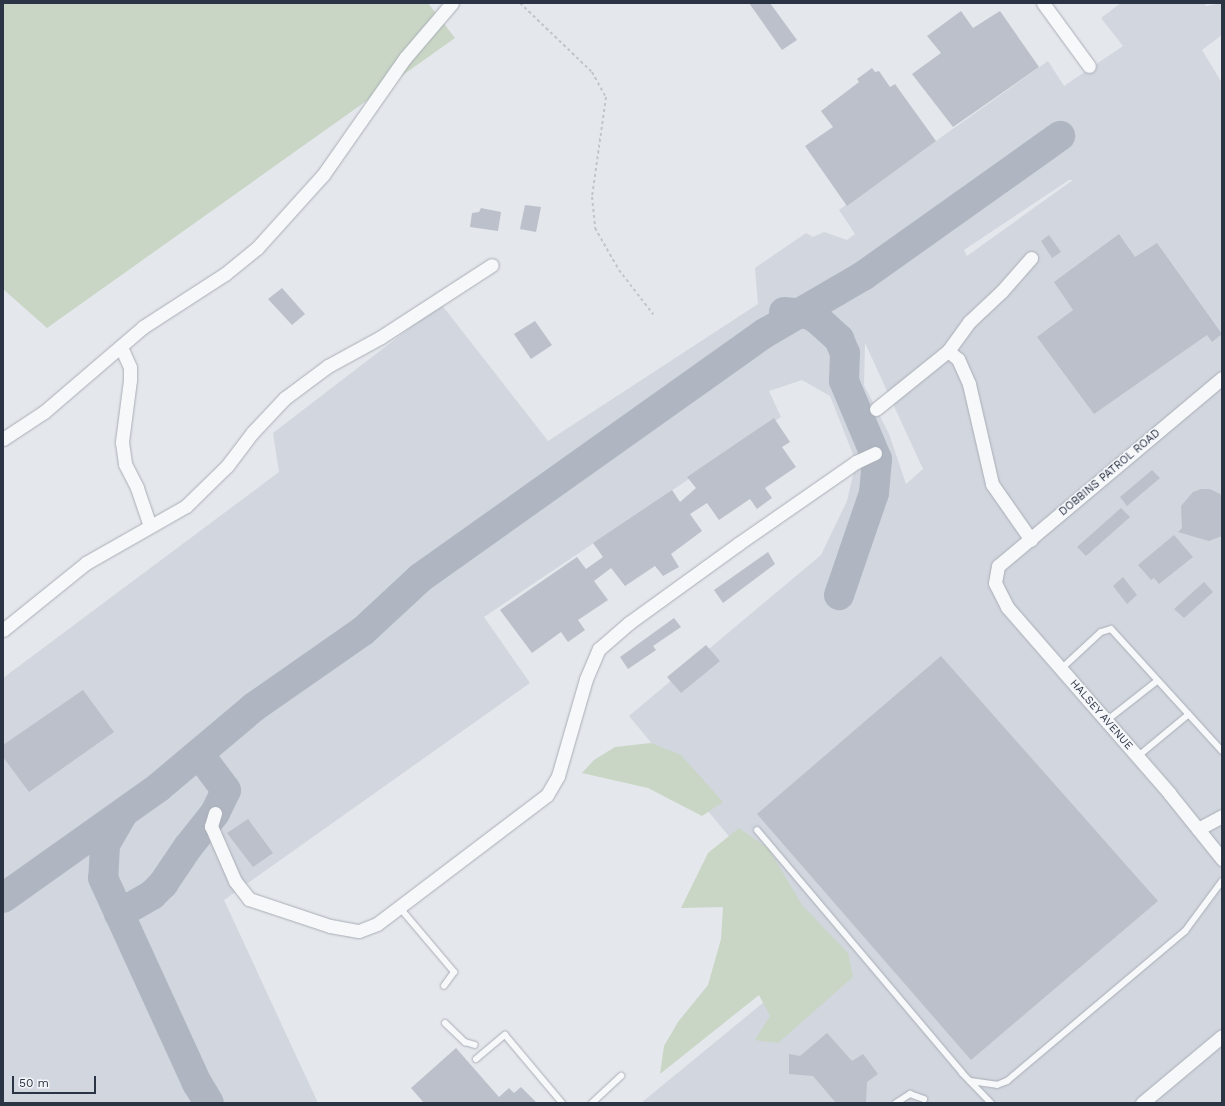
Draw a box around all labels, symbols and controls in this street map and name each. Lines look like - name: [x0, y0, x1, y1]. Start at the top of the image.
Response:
- street label: DOBBINS PATROL ROAD: [1057, 427, 1163, 519]
- street label: HALSEY AVENUE: [1067, 677, 1135, 753]
- scale bar: [14, 1068, 98, 1094]
- text: 50 m: [19, 1076, 49, 1090]

